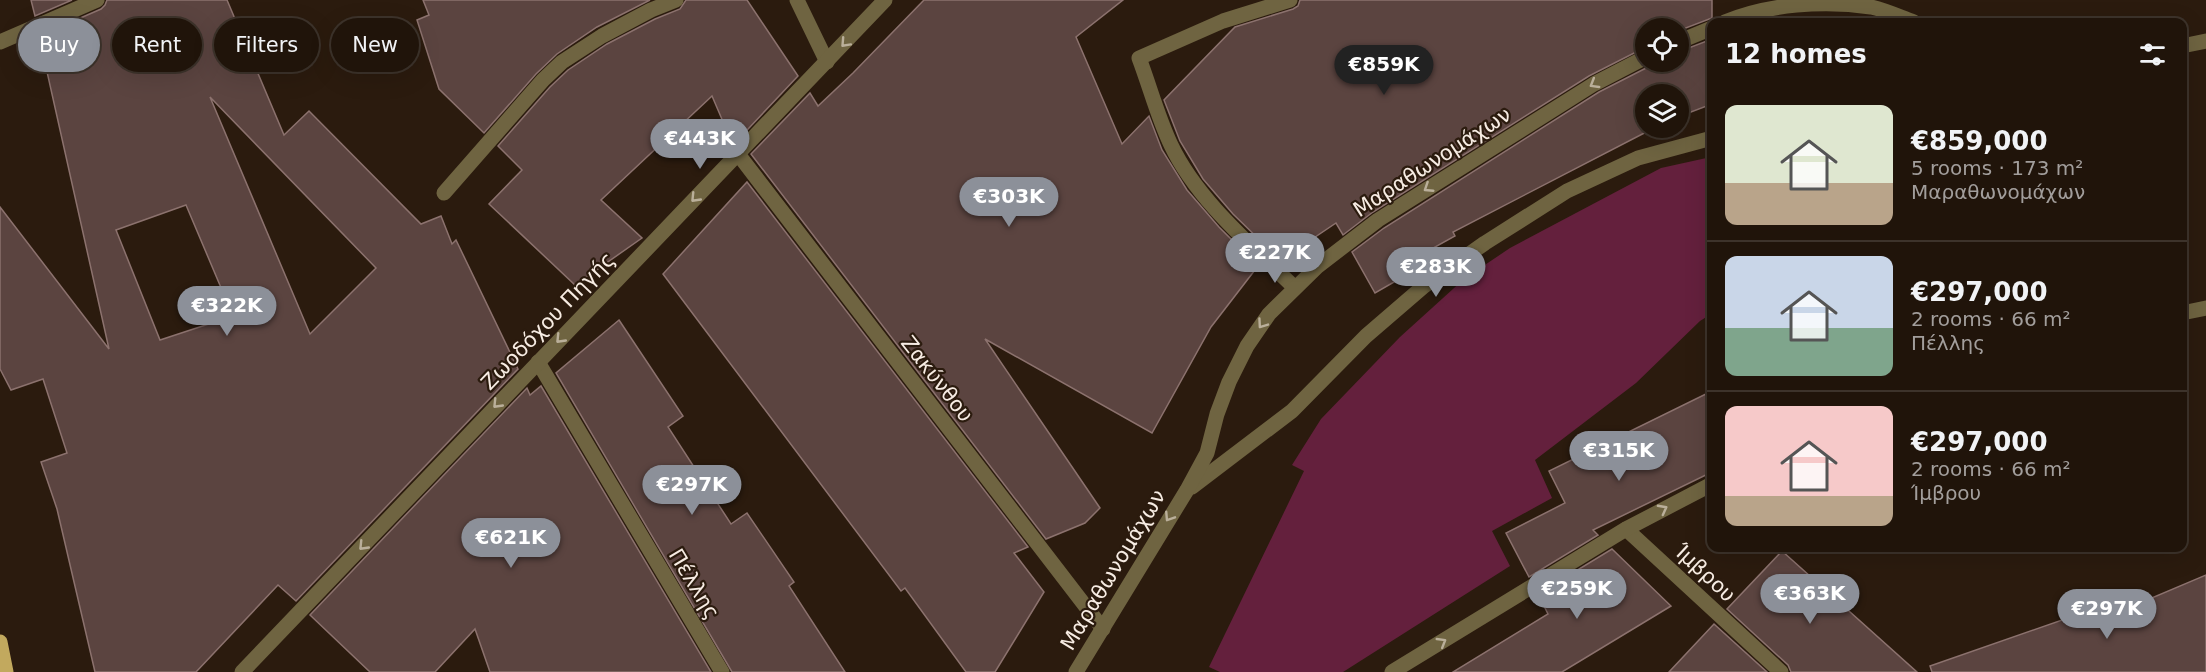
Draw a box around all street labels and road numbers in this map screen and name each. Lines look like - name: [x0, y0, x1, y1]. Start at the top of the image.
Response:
- street label: Μαραθωνομάχων: [1349, 102, 1515, 222]
- street label: Ζωοδόχου Πηγής: [476, 247, 620, 395]
- street label: Ζακύνθου: [896, 331, 978, 427]
- street label: Μαραθωνομάχων: [1056, 485, 1170, 655]
- street label: Ίμβρου: [1669, 538, 1740, 607]
- street label: Πέλλης: [664, 545, 724, 623]

